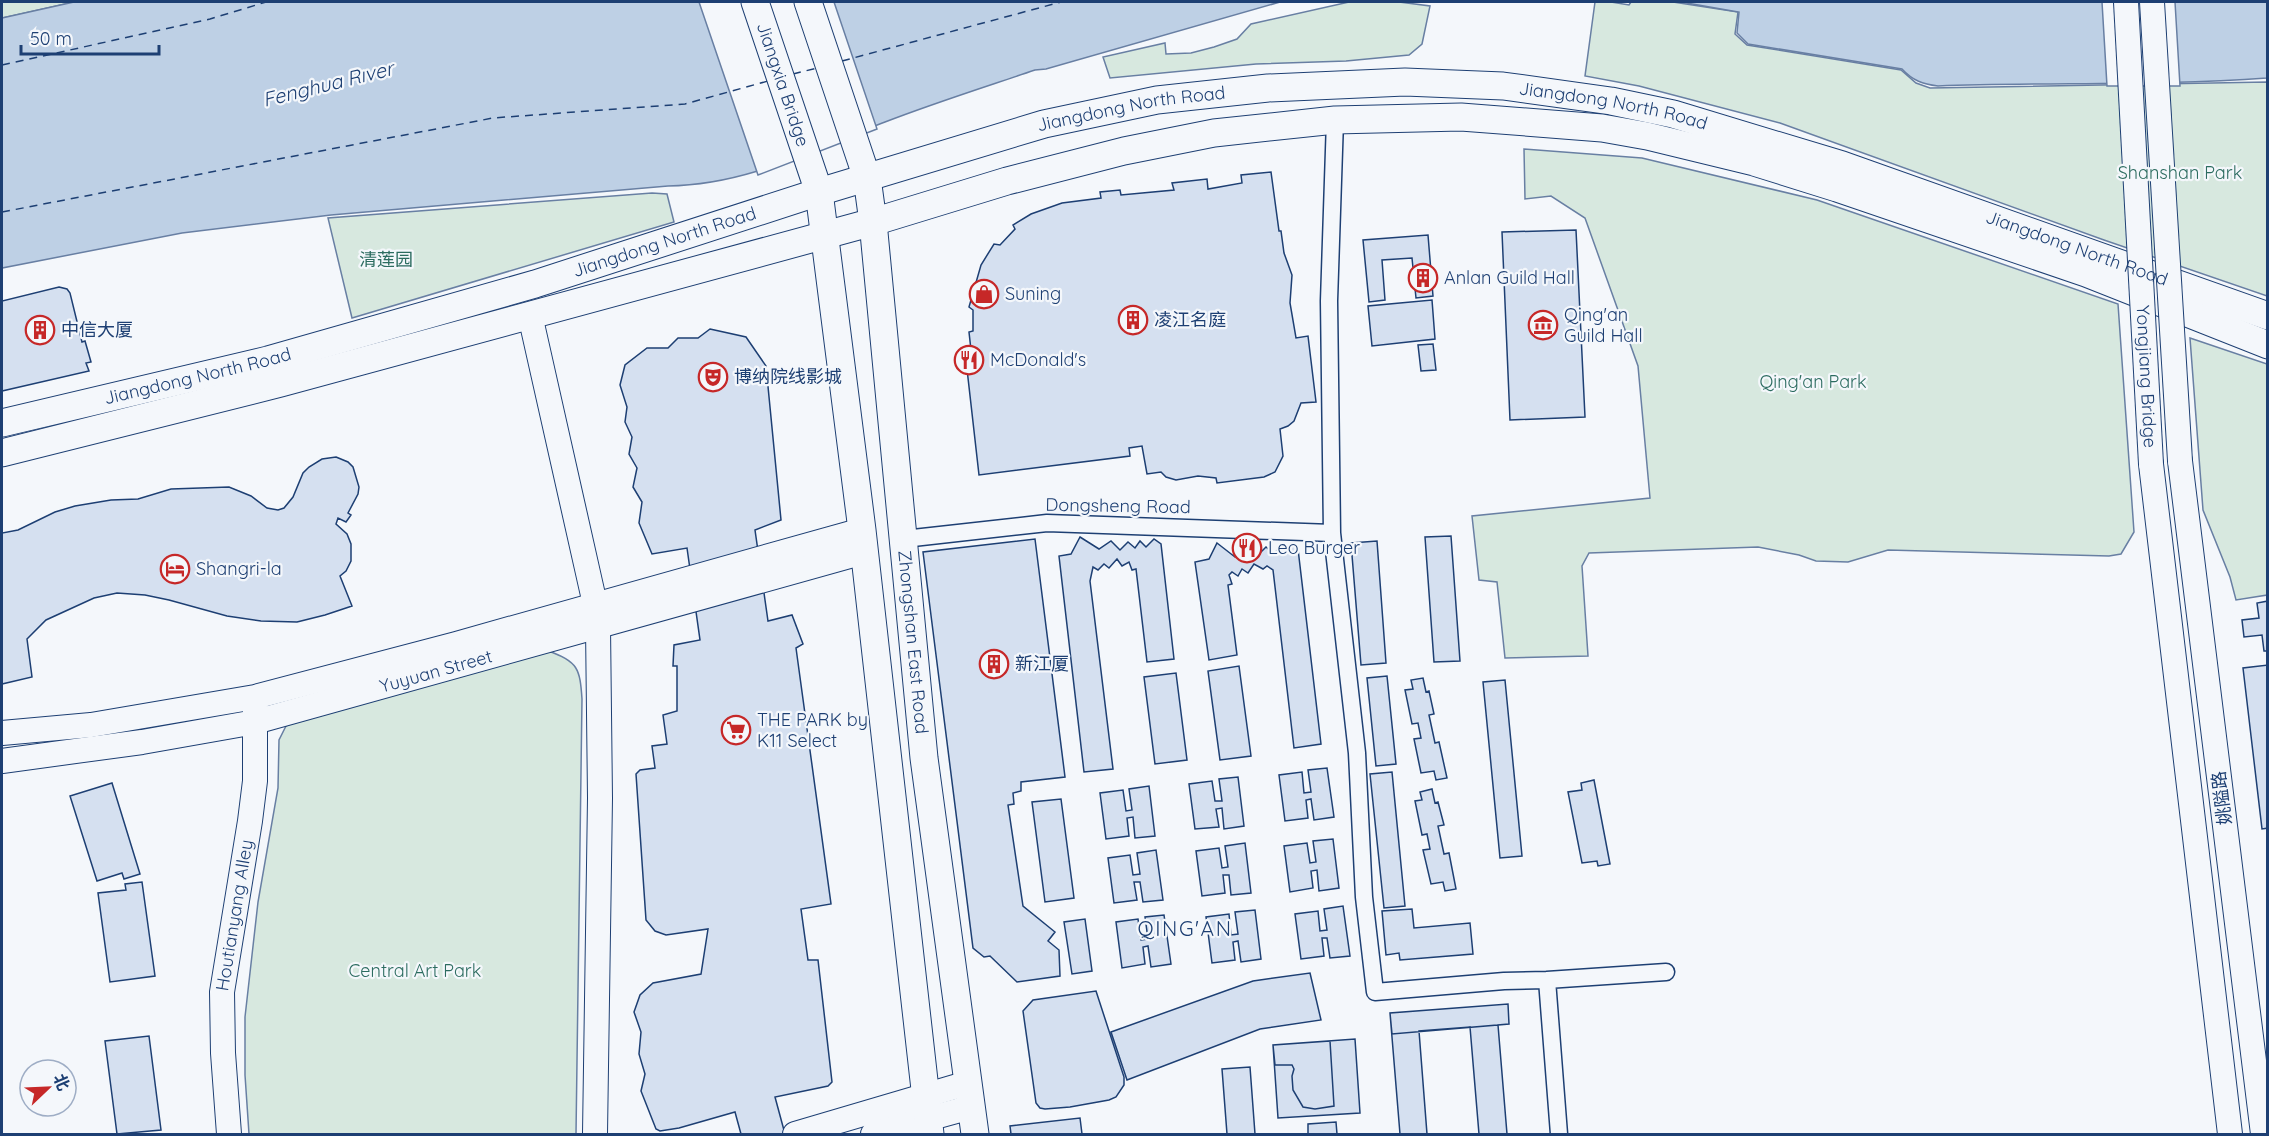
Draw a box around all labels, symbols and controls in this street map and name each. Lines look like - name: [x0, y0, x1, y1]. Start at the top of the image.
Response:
- scale bar: [21, 18, 159, 56]
- street label: Jiangxia Bridge: [752, 19, 815, 149]
- text: 50 m: [30, 27, 72, 50]
- water label: Fenghua Rıver: [260, 55, 398, 112]
- street label: Jiangdong North Road: [1518, 76, 1710, 135]
- street label: Jiangdong North Road: [1033, 81, 1227, 137]
- park label: Shanshan Park: [2118, 161, 2242, 184]
- street label: Jiangdong North Road: [570, 201, 759, 282]
- street label: Jiangdong North Road: [1983, 205, 2171, 291]
- park label: 清莲园: [359, 248, 413, 271]
- building icon: Anlan Guild Hall: [1407, 262, 1439, 294]
- place label: Anlan Guild Hall: [1444, 266, 1575, 289]
- shop icon: Suning: [968, 278, 1000, 310]
- place label: Suning: [1005, 282, 1061, 305]
- place label: Qing'an Guild Hall: [1564, 303, 1643, 347]
- building icon: 凌江名庭: [1117, 304, 1149, 336]
- street label: Yongjiang Bridge: [2131, 305, 2162, 448]
- place label: 凌江名庭: [1154, 308, 1226, 331]
- museum icon: Qing'an Guild Hall: [1527, 309, 1559, 341]
- building icon: 中信大厦: [24, 314, 56, 346]
- place label: 中信大厦: [61, 318, 133, 341]
- street label: Jiangdong North Road: [102, 342, 294, 409]
- restaurant icon: McDonald's: [953, 344, 985, 376]
- place label: McDonald's: [990, 348, 1086, 371]
- theatre icon: 博纳院线影城: [697, 361, 729, 393]
- place label: 博纳院线影城: [734, 365, 842, 388]
- park label: Qing'an Park: [1759, 370, 1867, 393]
- street label: Dongsheng Road: [1045, 493, 1191, 518]
- restaurant icon: Leo Burger: [1231, 532, 1263, 564]
- place label: Leo Burger: [1268, 536, 1360, 559]
- street label: Zhongshan East Road: [893, 549, 934, 735]
- hotel icon: Shangri-la: [159, 553, 191, 585]
- place label: Shangri-la: [196, 557, 282, 580]
- street label: Yuyuan Street: [377, 644, 495, 698]
- building icon: 新江厦: [978, 648, 1010, 680]
- place label: 新江厦: [1015, 652, 1069, 675]
- place label: THE PARK by K11 Select: [757, 708, 868, 752]
- supermarket icon: THE PARK by K11 Select: [720, 714, 752, 746]
- street label: 姚隘路: [2207, 770, 2236, 826]
- street label: Houtianyang Alley: [210, 838, 258, 993]
- district label: QING'AN: [1138, 915, 1232, 941]
- park label: Central Art Park: [349, 959, 481, 982]
- north arrow: [18, 1058, 78, 1118]
- text: 北: [49, 1071, 74, 1093]

